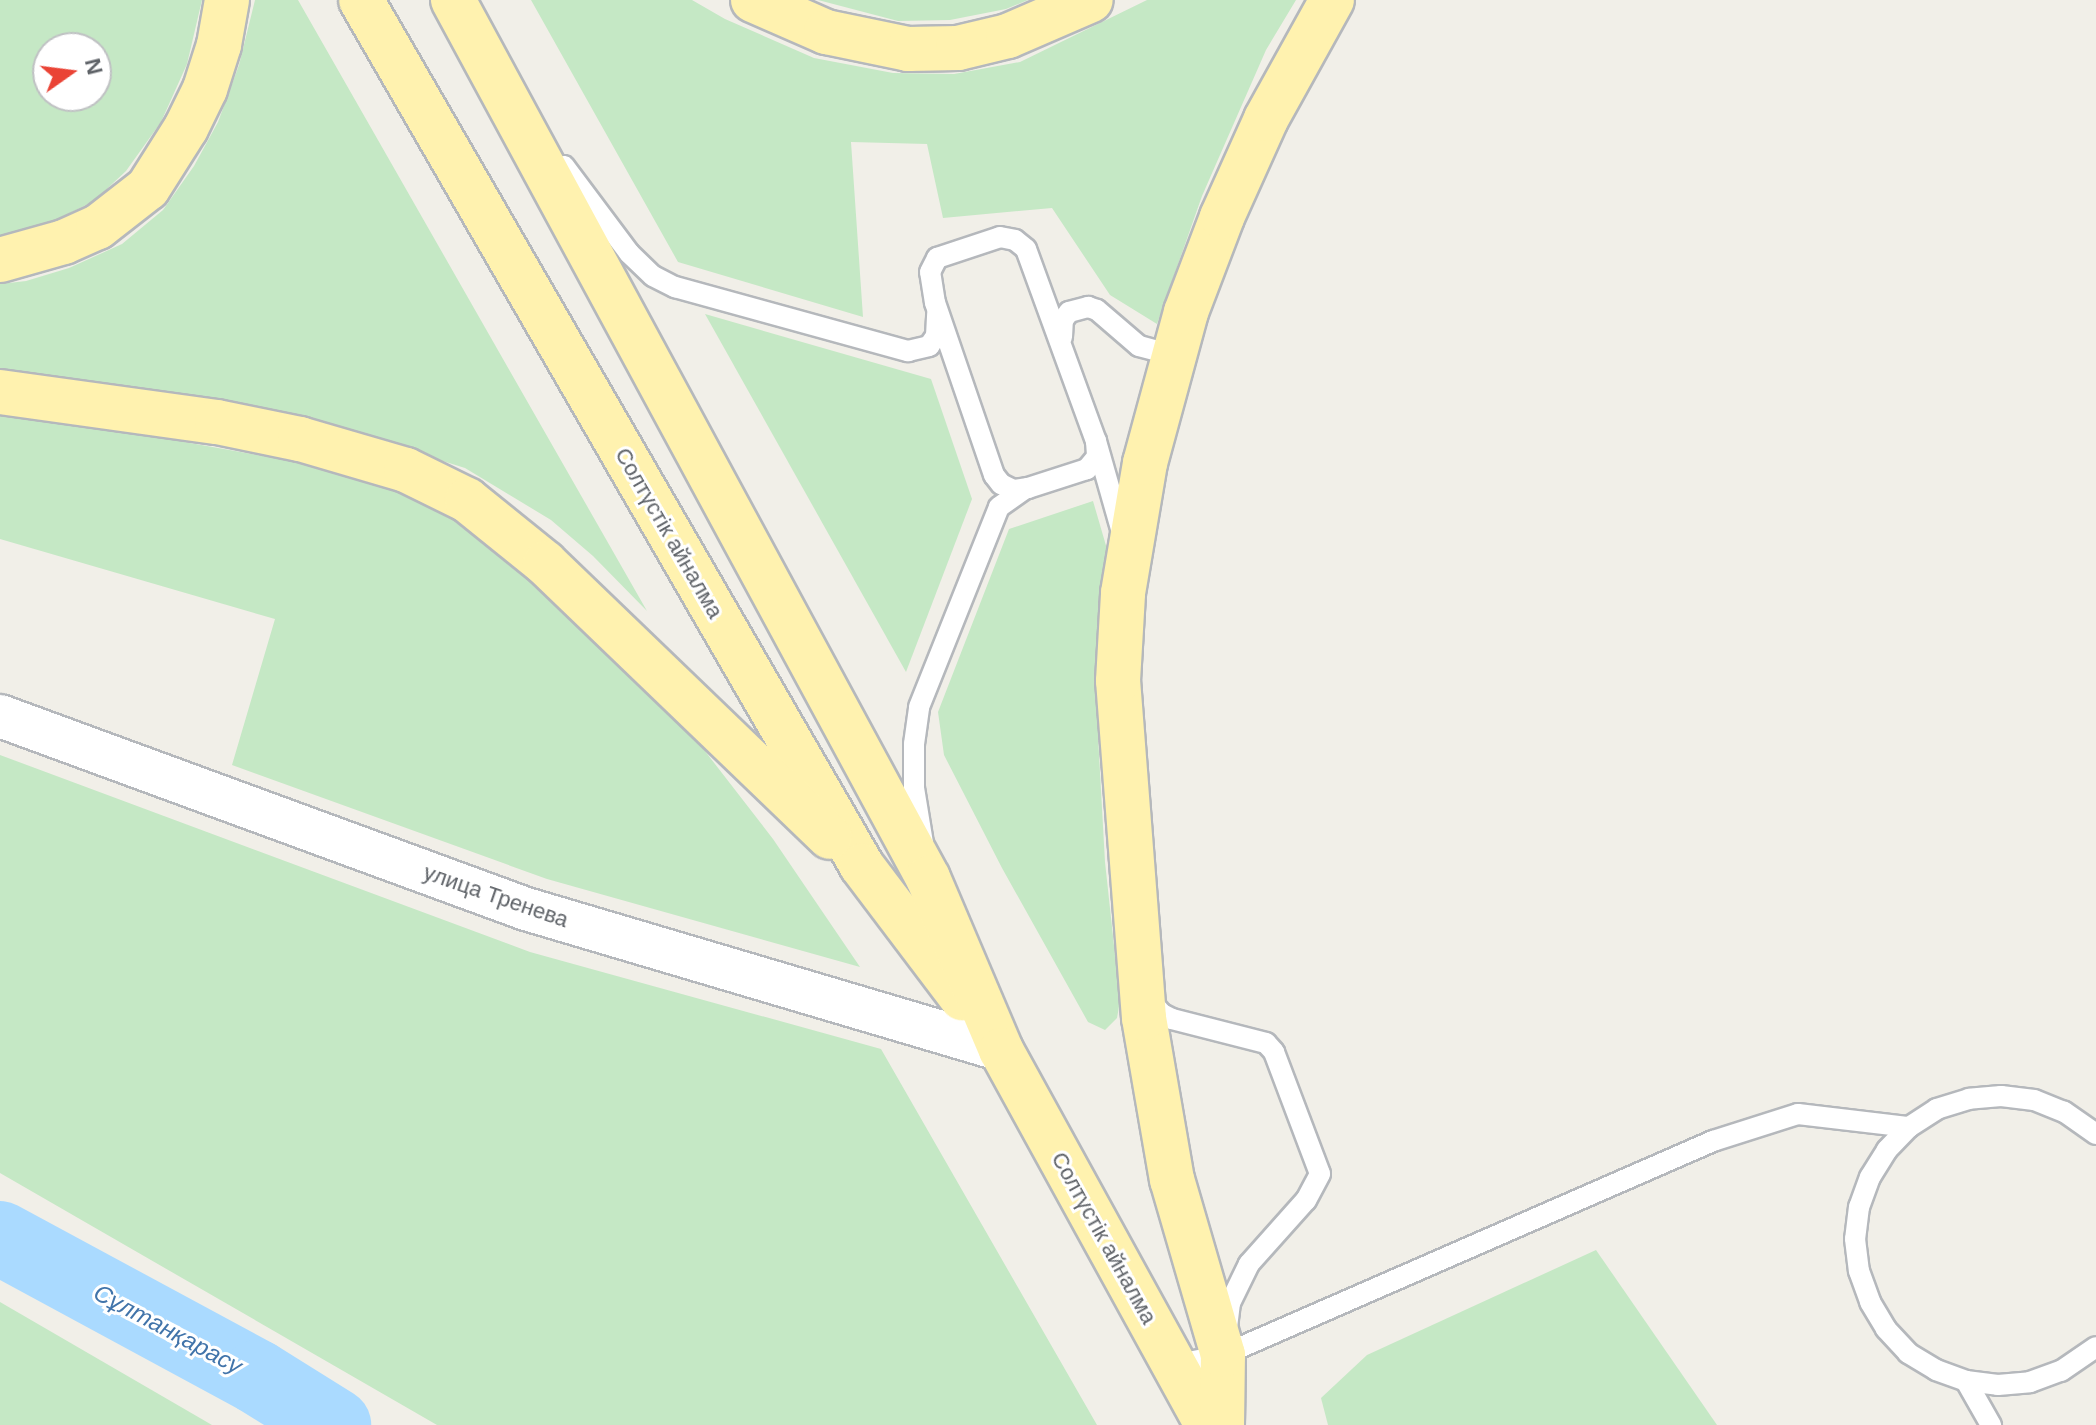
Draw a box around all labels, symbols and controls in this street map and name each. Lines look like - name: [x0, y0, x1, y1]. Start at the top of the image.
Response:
- north arrow: [32, 32, 112, 112]
- text: N: [80, 56, 108, 77]
- street label: Солтүстік айналма: [609, 443, 729, 623]
- street label: улица Тренева: [420, 859, 572, 933]
- street label: Солтүстік айналма: [1046, 1147, 1162, 1329]
- water label: Сұлтанқарасу: [89, 1278, 247, 1380]

